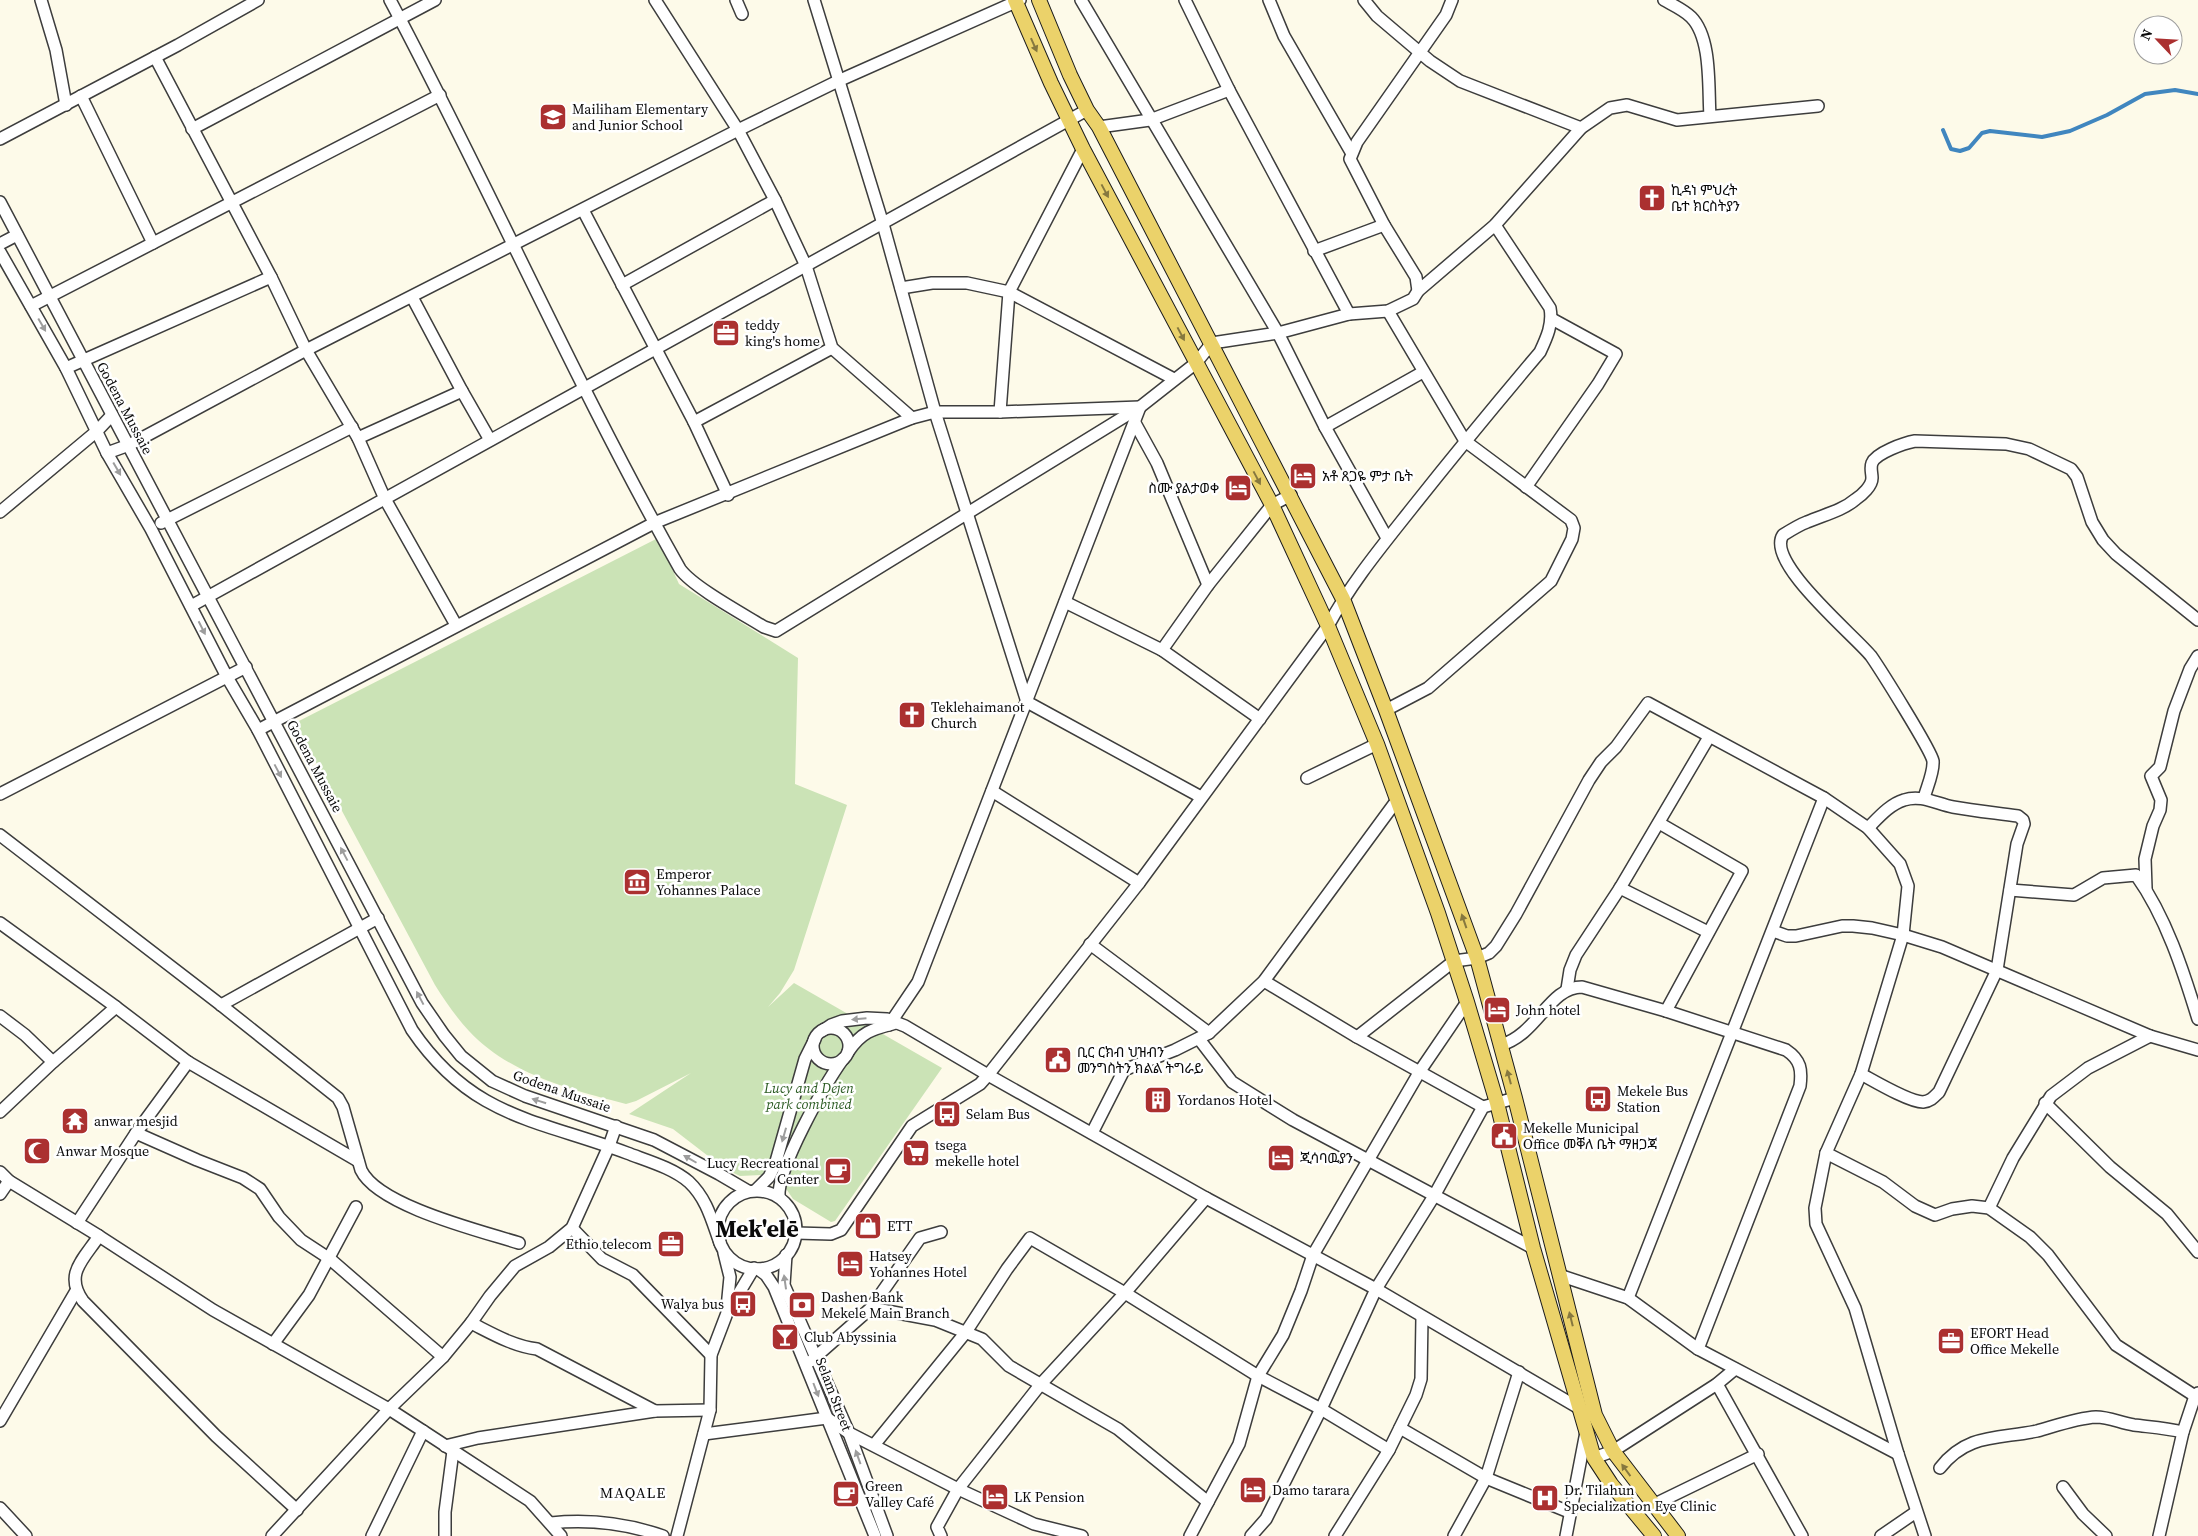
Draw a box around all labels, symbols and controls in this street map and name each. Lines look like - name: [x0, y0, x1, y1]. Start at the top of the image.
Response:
- north arrow: [2133, 15, 2183, 65]
- text: N: [2135, 26, 2157, 43]
- one-way arrow: [1031, 38, 1039, 52]
- place label: Mailiham Elementary and Junior School: [572, 99, 709, 135]
- school or university icon: Mailiham Elementary and Junior School: [538, 102, 568, 132]
- place label: ኪዳነ ምህረት ቤተ ክርስትያን: [1671, 180, 1740, 216]
- church icon: ኪዳነ ምህረት ቤተ ክርስትያን: [1637, 183, 1667, 213]
- one-way arrow: [1101, 184, 1109, 198]
- place label: teddy king's home: [745, 315, 820, 351]
- one-way arrow: [38, 318, 46, 332]
- office icon: teddy king's home: [711, 318, 741, 348]
- one-way arrow: [1177, 327, 1185, 342]
- street label: Godena Mussaie: [92, 358, 158, 458]
- hotel icon: አቶ ጸጋዬ ምታ ቤት: [1288, 461, 1318, 491]
- one-way arrow: [112, 463, 121, 476]
- place label: አቶ ጸጋዬ ምታ ቤት: [1322, 466, 1414, 486]
- one-way arrow: [1253, 471, 1262, 485]
- hotel icon: ስሙ ያልታወቀ: [1223, 473, 1253, 503]
- place label: ስሙ ያልታወቀ: [1148, 478, 1219, 498]
- one-way arrow: [198, 620, 206, 635]
- place label: Teklehaimanot Church: [931, 697, 1025, 733]
- church icon: Teklehaimanot Church: [897, 700, 927, 730]
- street label: Godena Mussaie: [282, 716, 348, 816]
- one-way arrow: [274, 764, 282, 778]
- one-way arrow: [340, 847, 348, 861]
- place label: Emperor Yohannes Palace: [656, 864, 761, 900]
- museum icon: Emperor Yohannes Palace: [622, 867, 652, 897]
- one-way arrow: [1460, 913, 1467, 928]
- one-way arrow: [415, 991, 424, 1005]
- hotel icon: John hotel: [1482, 995, 1512, 1025]
- place label: John hotel: [1515, 1000, 1580, 1020]
- one-way arrow: [851, 1015, 867, 1023]
- place label: ቢር ርክብ ህዝብን መንግስትን ክልል ትግራይ: [1077, 1042, 1204, 1078]
- public building icon: ቢር ርክብ ህዝብን መንግስትን ክልል ትግራይ: [1043, 1045, 1073, 1075]
- street label: Godena Mussaie: [510, 1065, 614, 1117]
- one-way arrow: [1505, 1069, 1513, 1084]
- park label: Lucy and Dejen park combined: [763, 1078, 854, 1114]
- place label: Mekele Bus Station: [1617, 1081, 1688, 1117]
- bus stop icon: Mekele Bus Station: [1583, 1084, 1613, 1114]
- building icon: Yordanos Hotel: [1143, 1085, 1173, 1115]
- place label: Yordanos Hotel: [1177, 1090, 1272, 1110]
- one-way arrow: [531, 1096, 546, 1104]
- bus stop icon: Selam Bus: [932, 1099, 962, 1129]
- place label: Selam Bus: [966, 1104, 1030, 1124]
- temple icon: anwar mesjid: [60, 1106, 90, 1136]
- place label: anwar mesjid: [94, 1111, 178, 1131]
- place label: Mekelle Municipal Office መቐለ ቤት ማዘጋጃ: [1523, 1118, 1657, 1154]
- public building icon: Mekelle Municipal Office መቐለ ቤት ማዘጋጃ: [1489, 1121, 1519, 1151]
- one-way arrow: [780, 1127, 788, 1143]
- place label: tsega mekelle hotel: [935, 1135, 1019, 1171]
- mosque icon: Anwar Mosque: [22, 1136, 52, 1166]
- supermarket icon: tsega mekelle hotel: [901, 1138, 931, 1168]
- place label: Anwar Mosque: [56, 1141, 149, 1161]
- hotel icon: ጂሳባዉያን: [1266, 1143, 1296, 1173]
- place label: ጂሳባዉያን: [1300, 1148, 1353, 1168]
- place label: Lucy Recreational Center: [707, 1153, 819, 1189]
- one-way arrow: [684, 1154, 697, 1163]
- cafe icon: Lucy Recreational Center: [823, 1156, 853, 1186]
- shop icon: ETT: [853, 1211, 883, 1241]
- district label: Mek'elē: [715, 1212, 799, 1245]
- place label: ETT: [887, 1216, 913, 1236]
- office icon: Ethio telecom: [656, 1229, 686, 1259]
- place label: Ethio telecom: [565, 1234, 652, 1254]
- place label: Hatsey Yohannes Hotel: [869, 1246, 967, 1282]
- hotel icon: Hatsey Yohannes Hotel: [835, 1249, 865, 1279]
- one-way arrow: [781, 1273, 789, 1289]
- place label: Dashen Bank Mekele Main Branch: [821, 1287, 950, 1323]
- bus stop icon: Walya bus: [728, 1289, 758, 1319]
- bank icon: Dashen Bank Mekele Main Branch: [787, 1290, 817, 1320]
- place label: Walya bus: [661, 1294, 724, 1314]
- one-way arrow: [1567, 1311, 1575, 1326]
- bar icon: Club Abyssinia: [770, 1322, 800, 1352]
- place label: EFORT Head Office Mekelle: [1970, 1323, 2059, 1359]
- office icon: EFORT Head Office Mekelle: [1936, 1326, 1966, 1356]
- place label: Club Abyssinia: [804, 1327, 898, 1347]
- street label: Selam Street: [811, 1354, 857, 1434]
- one-way arrow: [812, 1383, 820, 1398]
- one-way arrow: [854, 1450, 861, 1465]
- one-way arrow: [1621, 1463, 1631, 1477]
- hotel icon: Damo tarara: [1238, 1475, 1268, 1505]
- place label: Green Valley Café: [865, 1476, 934, 1512]
- cafe icon: Green Valley Café: [831, 1479, 861, 1509]
- place label: Damo tarara: [1272, 1480, 1351, 1500]
- place label: Dr. Tilahun Specialization Eye Clinic: [1564, 1480, 1717, 1516]
- district label: MAQALE: [600, 1482, 666, 1503]
- hotel icon: LK Pension: [980, 1482, 1010, 1512]
- hospital icon: Dr. Tilahun Specialization Eye Clinic: [1530, 1483, 1560, 1513]
- place label: LK Pension: [1014, 1487, 1085, 1507]

